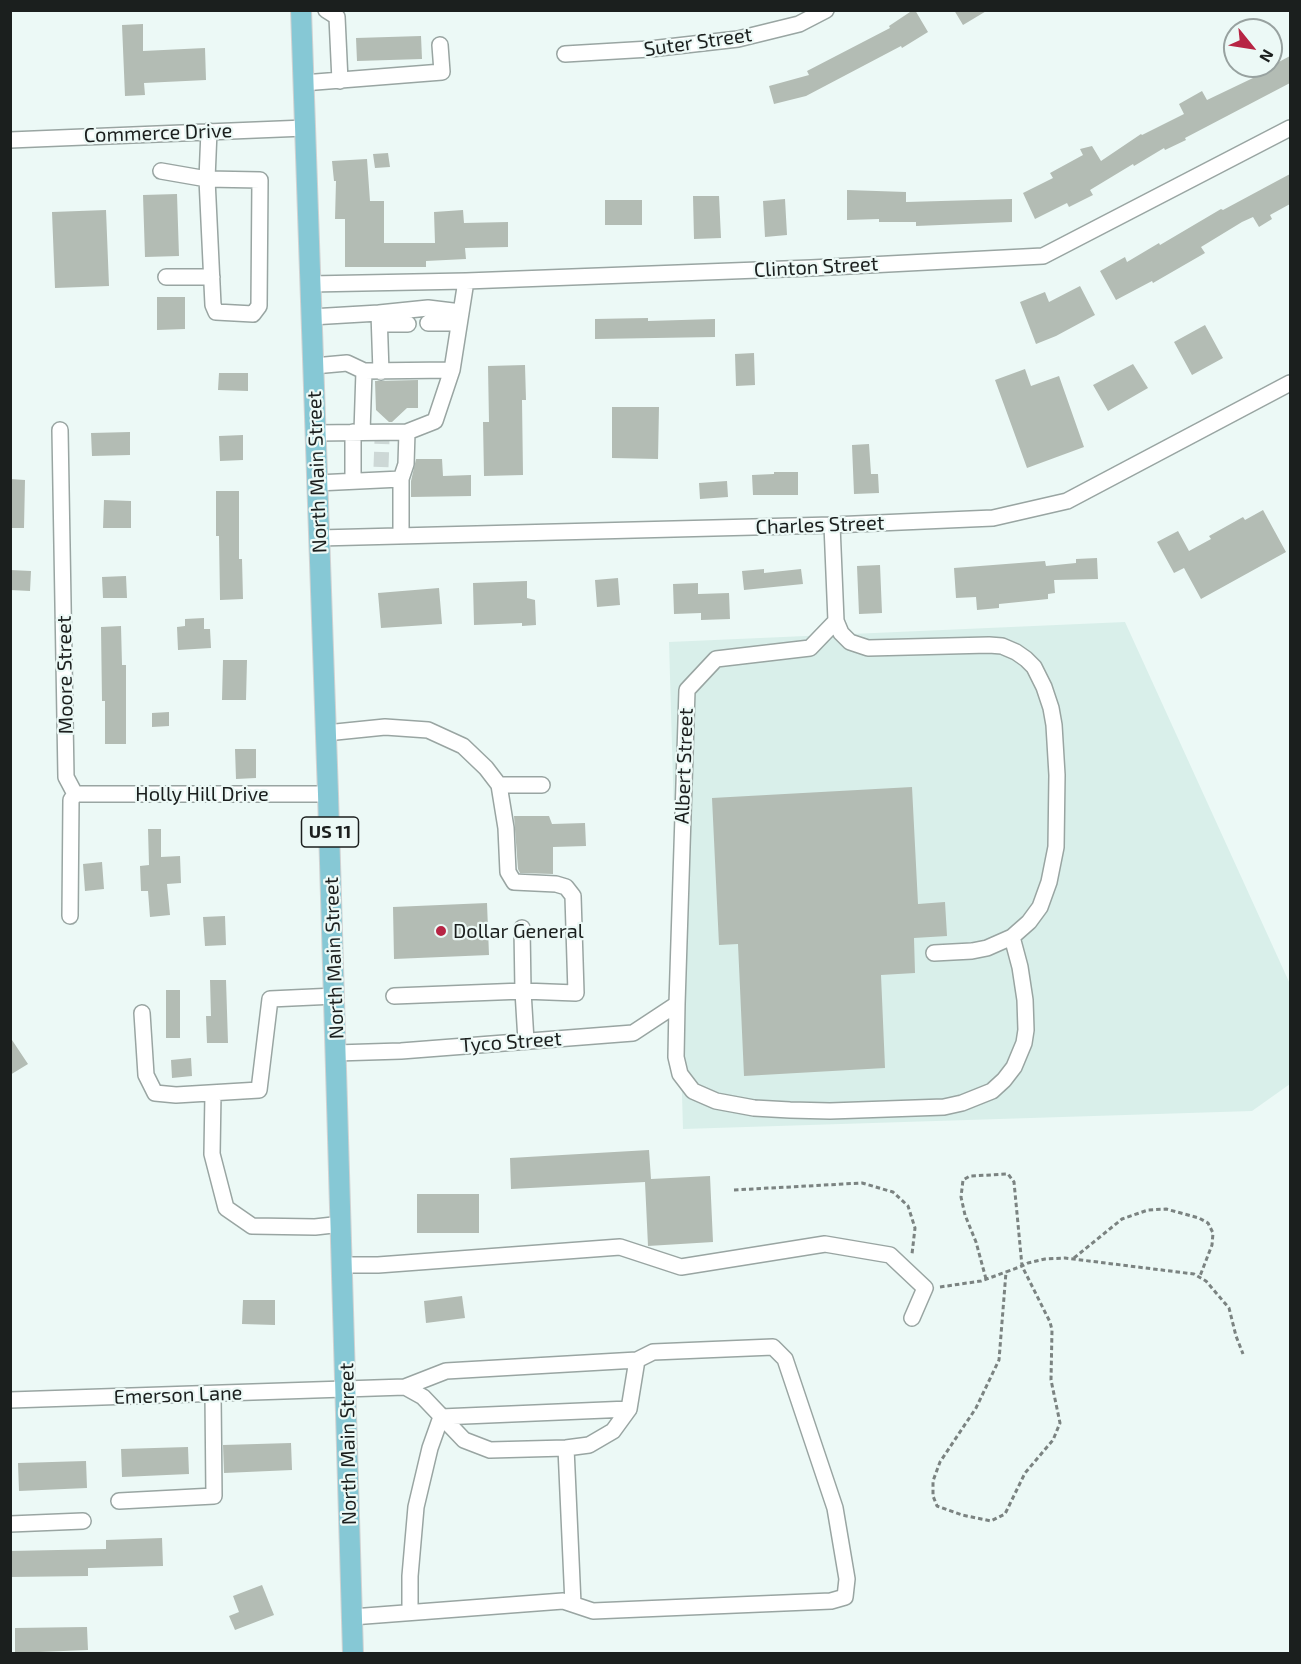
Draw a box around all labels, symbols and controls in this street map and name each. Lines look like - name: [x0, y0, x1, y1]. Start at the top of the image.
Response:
- north arrow: [1223, 18, 1283, 78]
- street label: Suter Street: [642, 23, 754, 61]
- text: N: [1256, 46, 1278, 66]
- street label: Commerce Drive: [83, 118, 233, 148]
- street label: Clinton Street: [753, 252, 879, 282]
- street label: North Main Street: [302, 390, 332, 554]
- street label: Charles Street: [755, 511, 885, 539]
- street label: Moore Street: [52, 615, 78, 735]
- street label: Albert Street: [670, 708, 698, 824]
- street label: Holly Hill Drive: [135, 782, 269, 806]
- road number: US 11: [302, 817, 358, 847]
- street label: North Main Street: [319, 876, 349, 1040]
- place label: Dollar General: [453, 919, 584, 943]
- marker: Dollar General: [434, 924, 448, 938]
- street label: Tyco Street: [459, 1026, 563, 1058]
- street label: North Main Street: [335, 1363, 361, 1525]
- street label: Emerson Lane: [113, 1381, 243, 1409]

